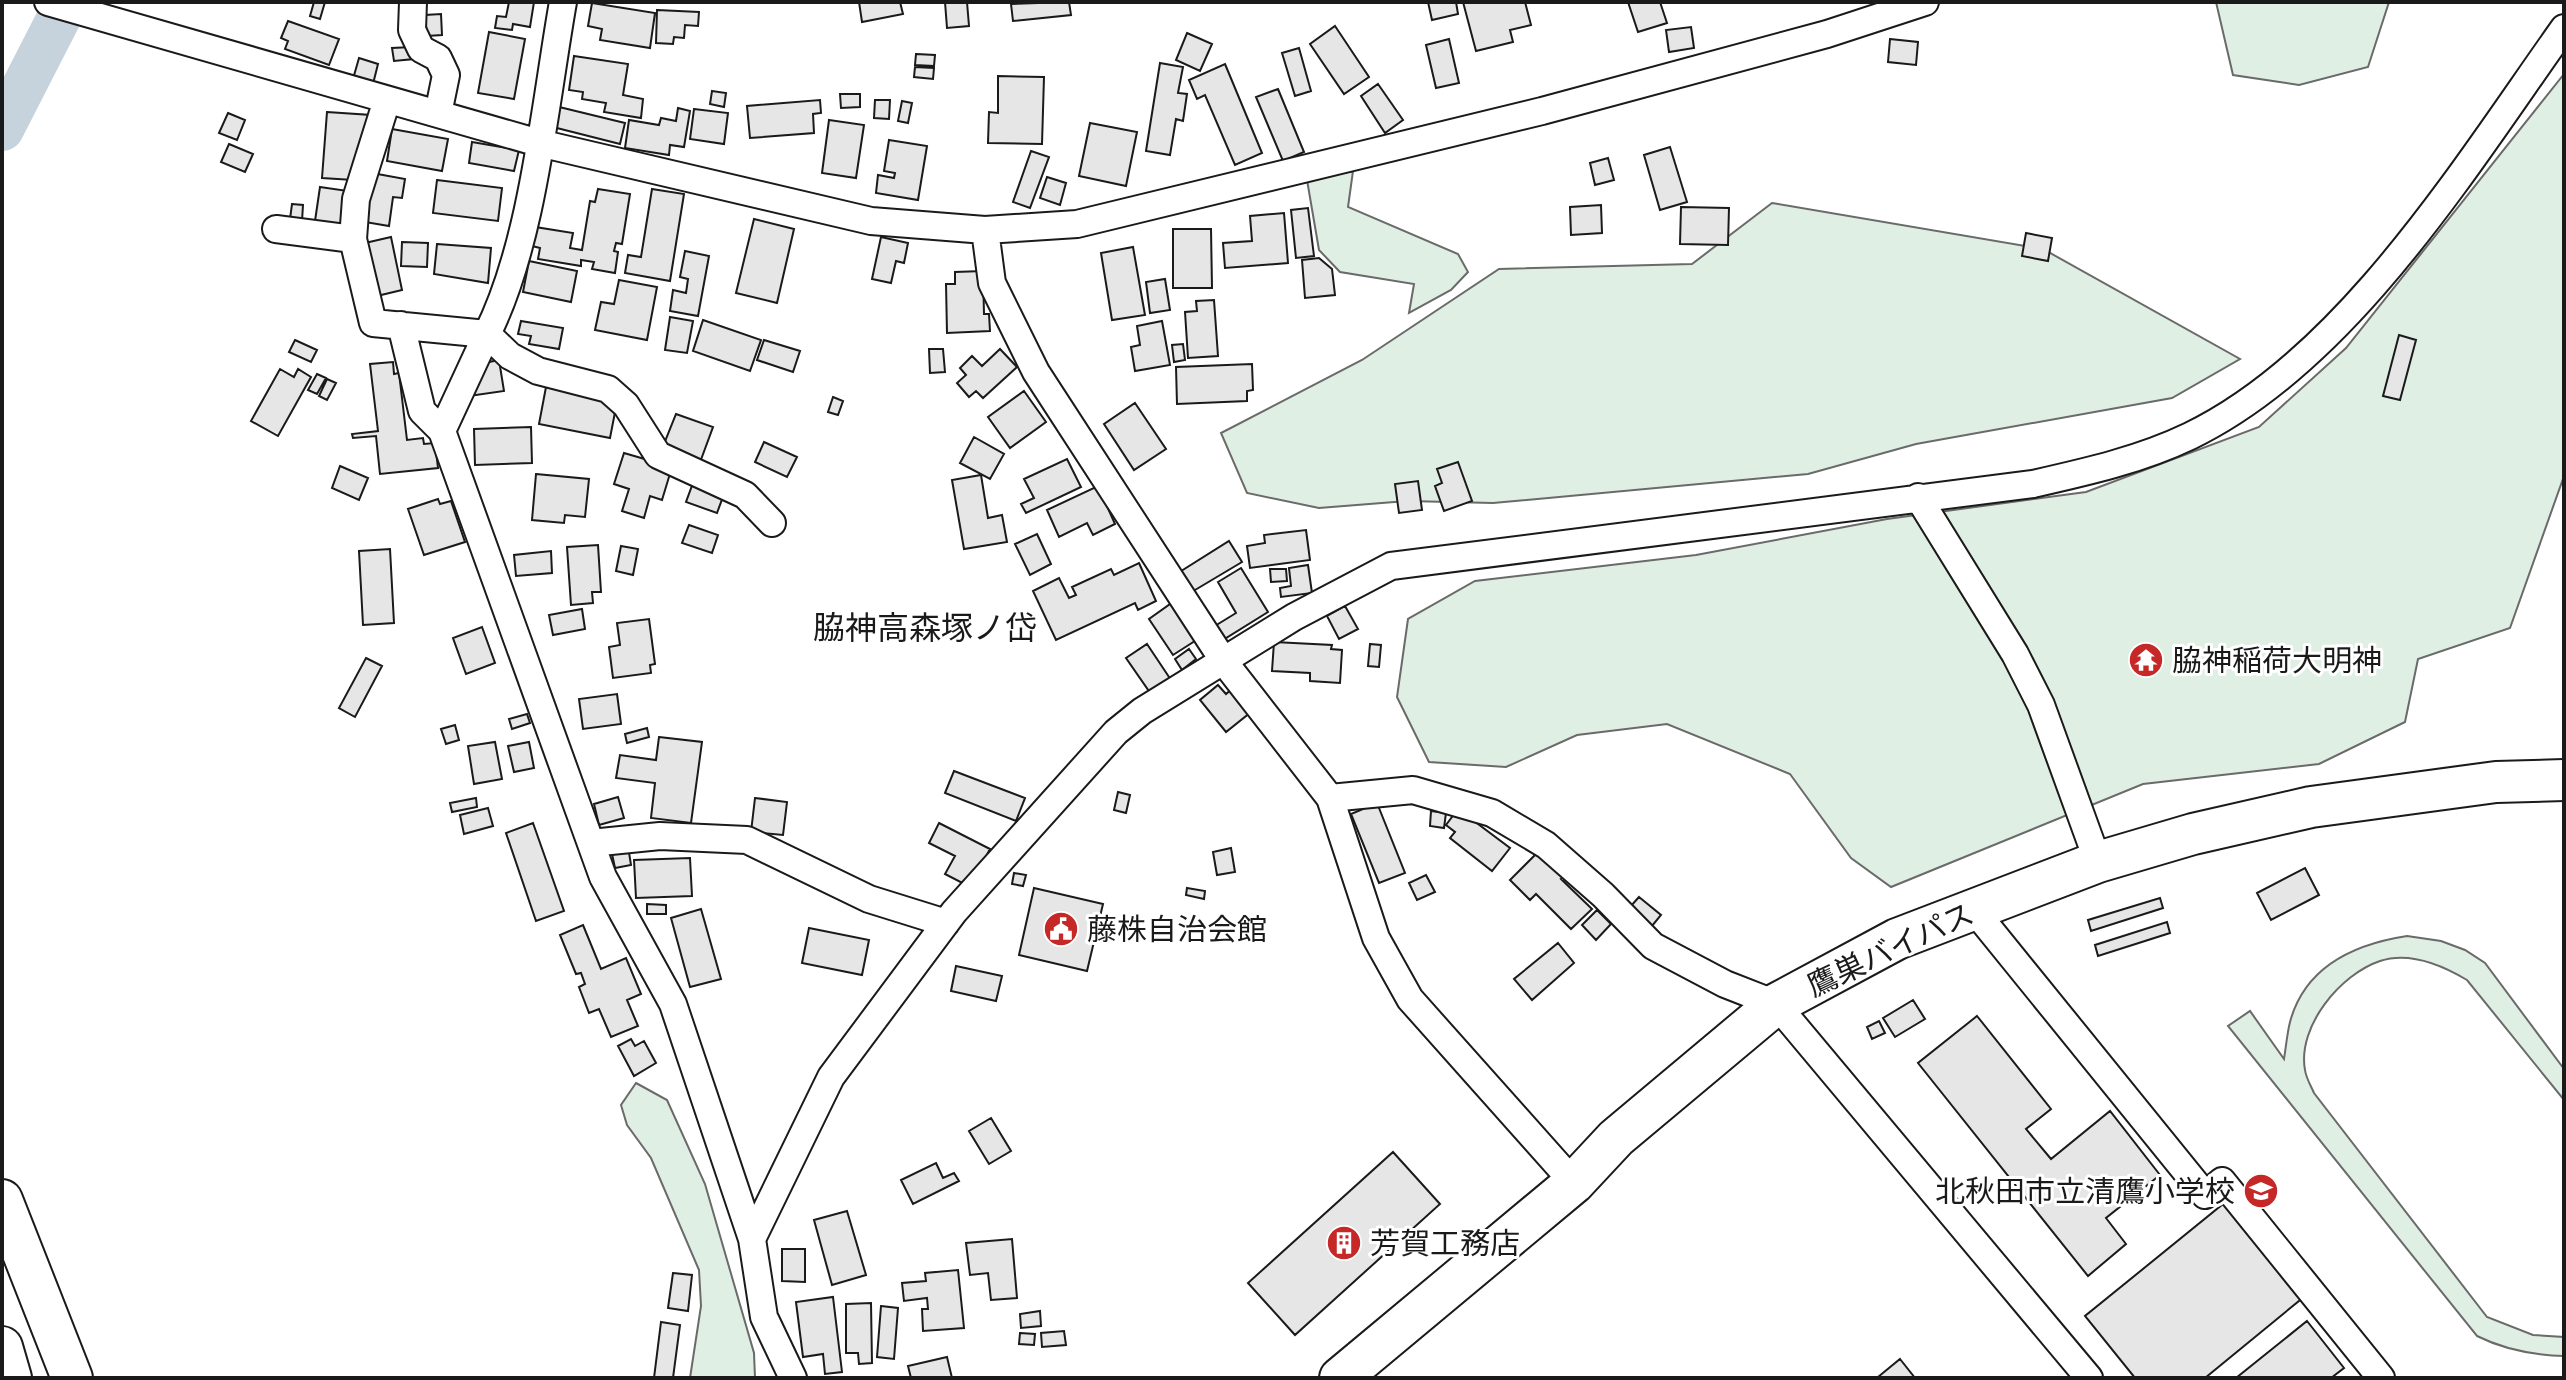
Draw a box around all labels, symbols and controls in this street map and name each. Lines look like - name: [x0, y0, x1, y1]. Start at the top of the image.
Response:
- district label: 脇神高森塚ノ岱: [813, 603, 1037, 651]
- place label: 脇神稲荷大明神: [2172, 637, 2382, 683]
- temple icon: 脇神稲荷大明神: [2127, 641, 2165, 679]
- street label: 鷹巣バイパス: [1799, 890, 1981, 1008]
- place label: 藤株自治会館: [1087, 906, 1267, 952]
- public building icon: 藤株自治会館: [1042, 910, 1080, 948]
- place label: 北秋田市立清鷹小学校: [1935, 1168, 2235, 1214]
- school or university icon: 北秋田市立清鷹小学校: [2242, 1172, 2280, 1210]
- place label: 芳賀工務店: [1370, 1220, 1520, 1266]
- building icon: 芳賀工務店: [1325, 1224, 1363, 1262]

